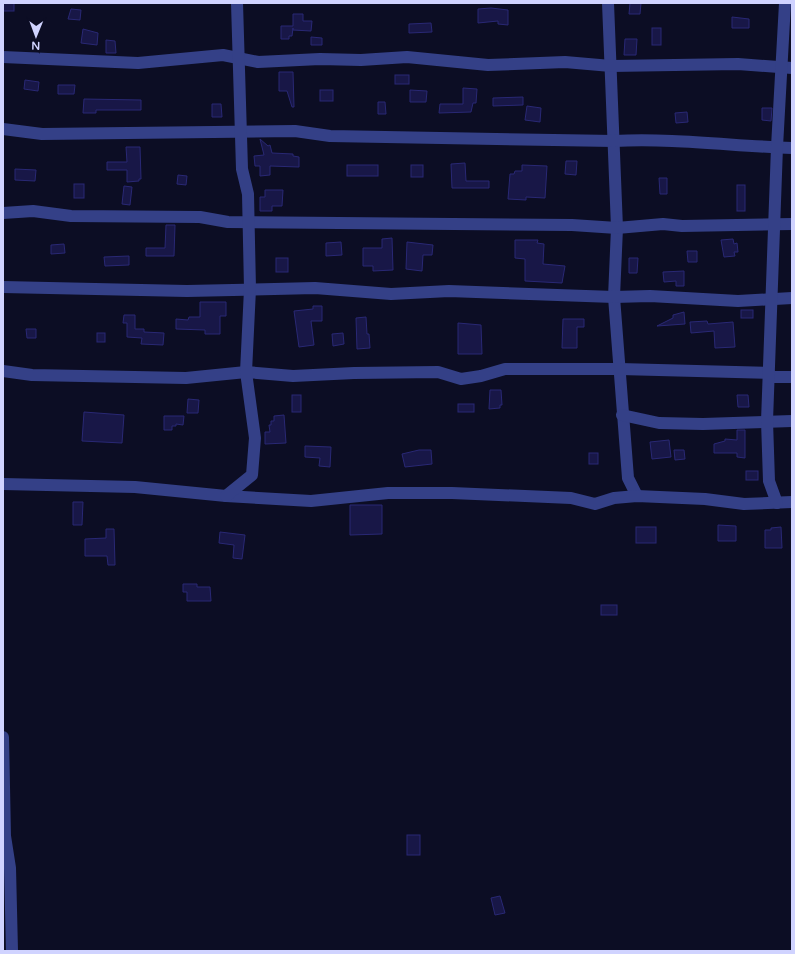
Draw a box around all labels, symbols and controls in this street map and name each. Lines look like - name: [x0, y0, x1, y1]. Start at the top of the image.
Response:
- north arrow: [16, 16, 56, 56]
- text: N: [31, 39, 40, 52]

